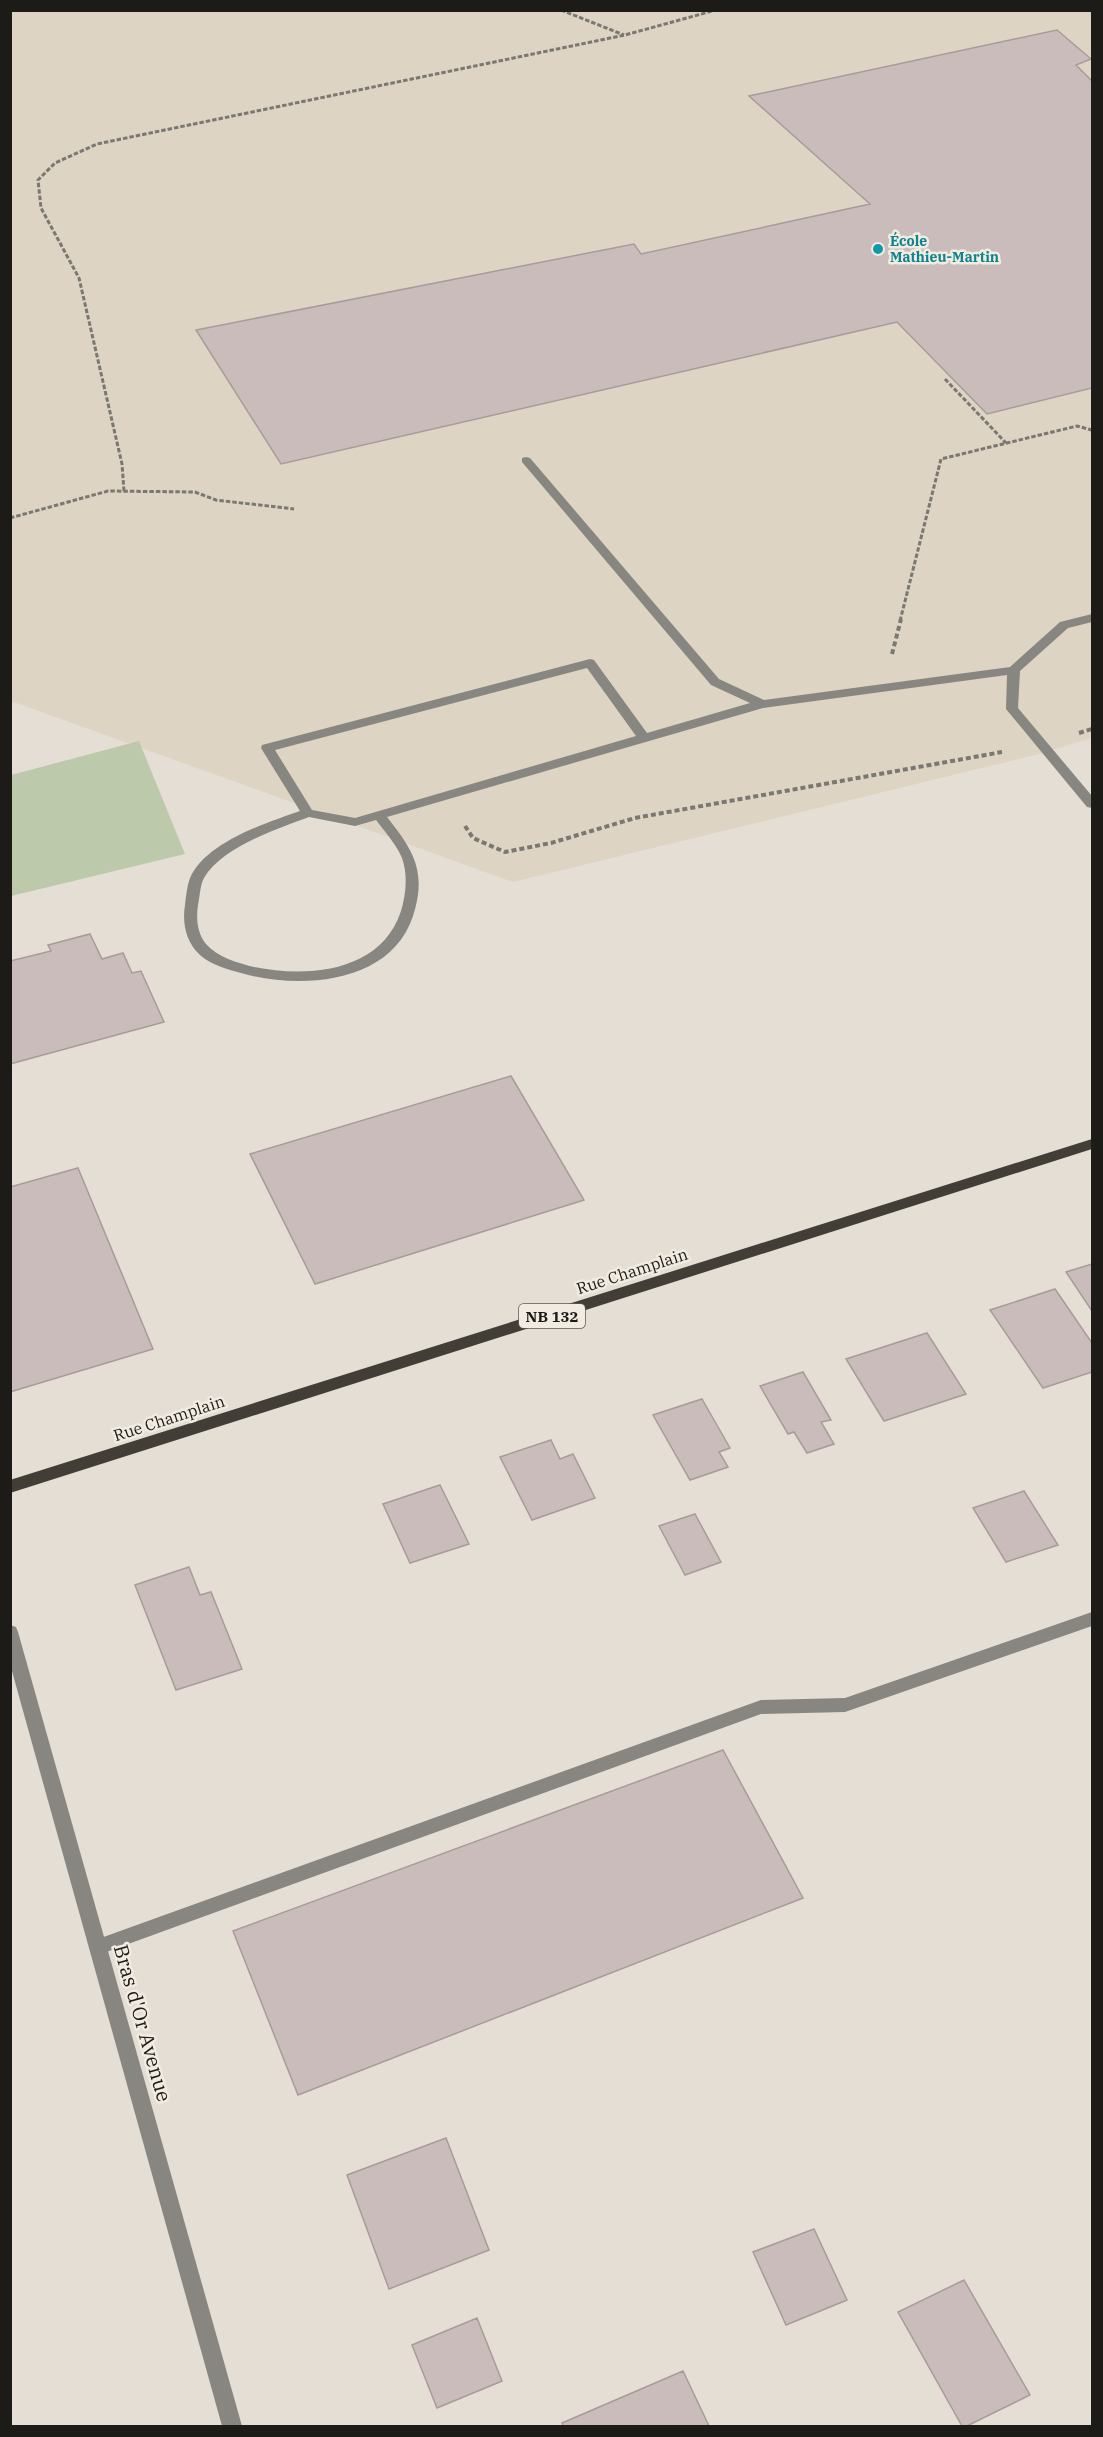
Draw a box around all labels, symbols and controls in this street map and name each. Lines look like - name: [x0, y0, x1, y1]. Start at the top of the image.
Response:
- place label: École Mathieu-Martin: [890, 231, 999, 266]
- marker: École Mathieu-Martin: [871, 242, 885, 256]
- street label: Rue Champlain: [574, 1244, 690, 1298]
- road number: NB 132: [519, 1304, 585, 1328]
- street label: Rue Champlain: [111, 1391, 227, 1445]
- street label: Bras d'Or Avenue: [108, 1941, 178, 2105]

